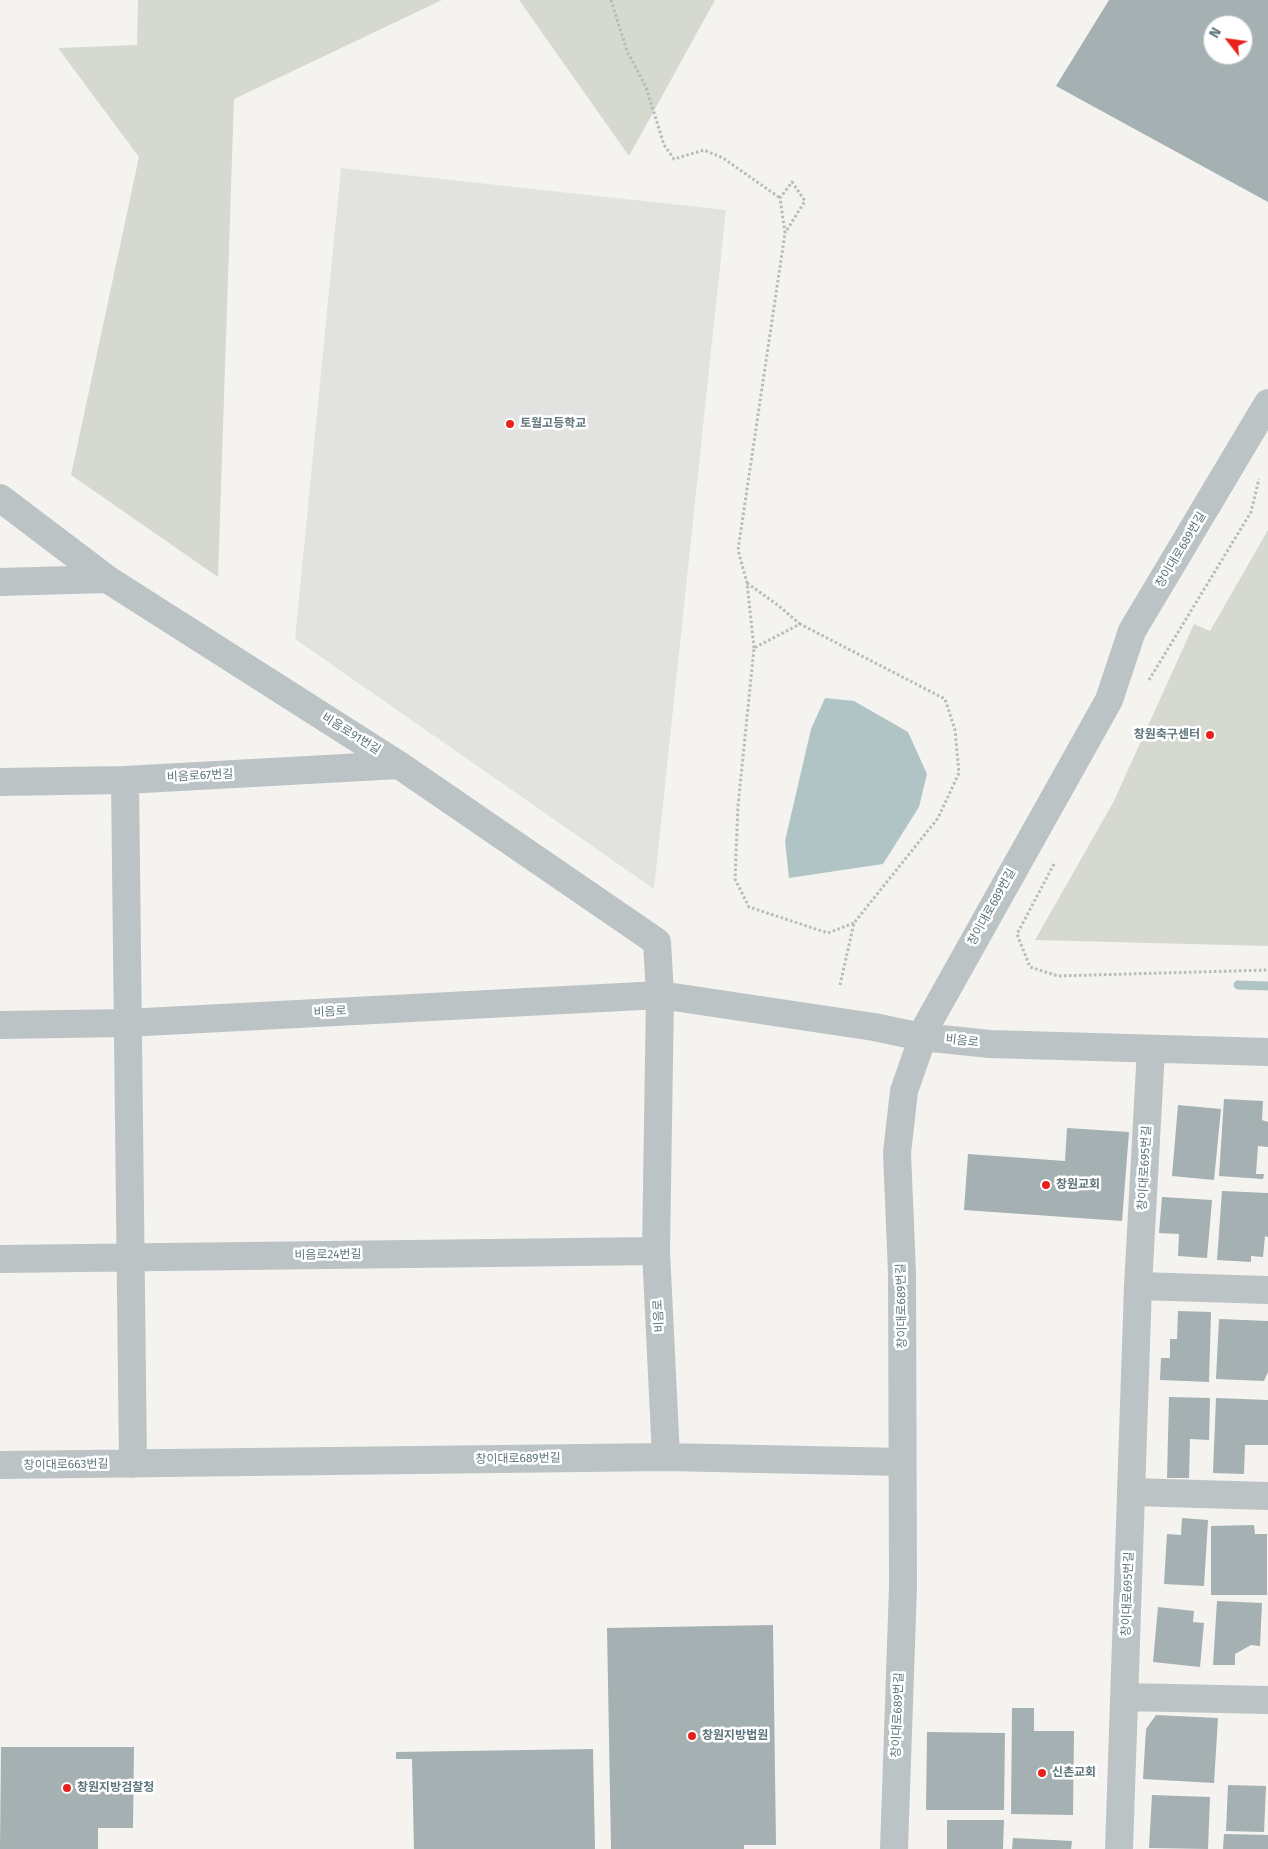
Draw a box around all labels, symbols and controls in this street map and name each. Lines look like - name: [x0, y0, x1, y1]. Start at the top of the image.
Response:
- north arrow: [1203, 15, 1253, 65]
- text: N: [1206, 24, 1225, 41]
- place label: 토월고등학교: [520, 417, 586, 431]
- marker: 토월고등학교: [504, 418, 516, 430]
- street label: 창이대로689번길: [1153, 510, 1209, 590]
- street label: 비음로91번길: [319, 710, 383, 758]
- place label: 창원축구센터: [1134, 728, 1200, 742]
- marker: 창원축구센터: [1204, 729, 1216, 741]
- street label: 비음로67번길: [166, 767, 234, 785]
- street label: 창이대로689번길: [965, 866, 1019, 948]
- street label: 비음로: [313, 1004, 347, 1020]
- street label: 비음로: [945, 1032, 979, 1050]
- street label: 창이대로695번길: [1136, 1125, 1154, 1211]
- place label: 창원교회: [1056, 1178, 1100, 1192]
- marker: 창원교회: [1040, 1179, 1052, 1191]
- street label: 비음로24번길: [294, 1247, 362, 1263]
- street label: 창이대로689번길: [894, 1263, 910, 1349]
- street label: 비음로: [651, 1299, 667, 1333]
- street label: 창이대로689번길: [475, 1451, 561, 1467]
- street label: 창이대로663번길: [23, 1457, 109, 1473]
- street label: 창이대로695번길: [1119, 1551, 1137, 1637]
- street label: 창이대로689번길: [889, 1672, 907, 1758]
- place label: 창원지방법원: [702, 1729, 768, 1743]
- marker: 창원지방법원: [686, 1730, 698, 1742]
- place label: 신촌교회: [1052, 1766, 1096, 1780]
- marker: 신촌교회: [1036, 1767, 1048, 1779]
- place label: 창원지방검찰청: [77, 1781, 154, 1795]
- marker: 창원지방검찰청: [61, 1782, 73, 1794]

